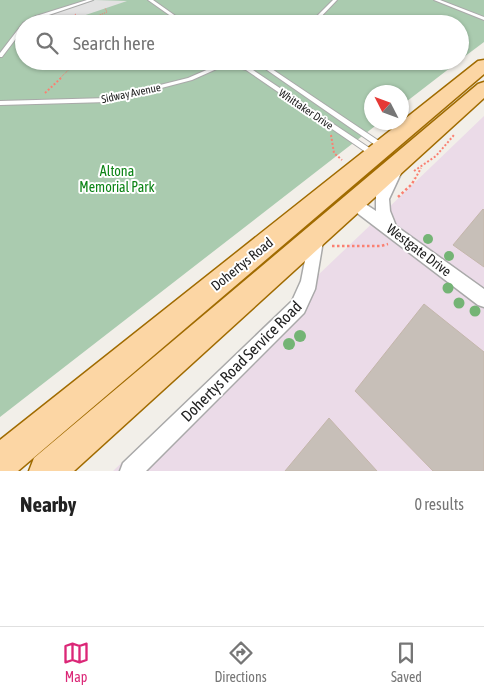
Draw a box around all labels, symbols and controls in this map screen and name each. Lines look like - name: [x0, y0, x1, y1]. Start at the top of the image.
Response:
- search box: [15, 15, 469, 70]
- icon: search: [33, 29, 61, 57]
- text: Search here: [73, 32, 155, 54]
- street label: Sidway Avenue: [100, 81, 162, 105]
- north arrow: [364, 85, 409, 130]
- street label: Whittaker Drive: [277, 86, 335, 132]
- park label: Altona Memorial Park: [79, 163, 155, 195]
- street label: Westgate Drive: [384, 221, 454, 279]
- street label: Dohertys Road: [208, 234, 276, 294]
- street label: Dohertys Road Service Road: [177, 297, 306, 426]
- text: Nearby: [20, 492, 76, 516]
- text: 0 results: [414, 495, 464, 513]
- tab: Map: [62, 639, 90, 685]
- tab: Directions: [214, 639, 267, 685]
- tab: Saved: [391, 639, 422, 685]

